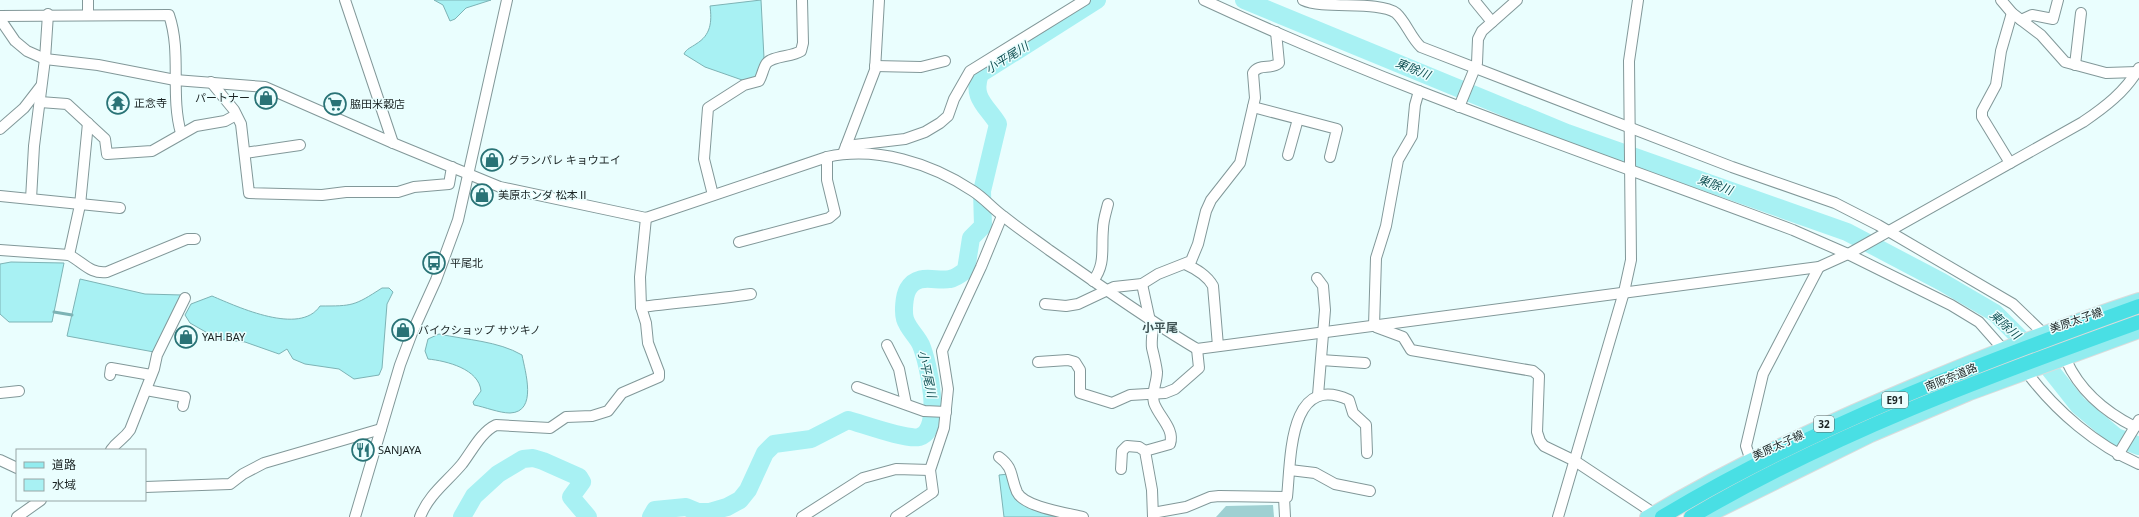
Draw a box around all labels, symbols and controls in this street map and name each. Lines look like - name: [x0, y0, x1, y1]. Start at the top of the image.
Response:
- water label: 小平尾川: [982, 37, 1033, 78]
- water label: 東除川: [1393, 54, 1435, 84]
- shop icon: パートナー: [253, 85, 279, 111]
- temple icon: 正念寺: [105, 90, 131, 116]
- place label: パートナー: [195, 90, 250, 105]
- supermarket icon: 脇田米穀店: [322, 91, 348, 117]
- place label: 正念寺: [134, 95, 167, 110]
- place label: 脇田米穀店: [350, 96, 405, 111]
- shop icon: グランパレ キョウエイ: [479, 147, 505, 173]
- place label: グランパレ キョウエイ: [508, 152, 621, 167]
- water label: 東除川: [1695, 170, 1737, 199]
- shop icon: 美原ホンダ 松本Ⅱ: [469, 182, 495, 208]
- place label: 美原ホンダ 松本Ⅱ: [498, 187, 589, 202]
- bus stop icon: 平尾北: [421, 250, 447, 276]
- place label: 平尾北: [450, 255, 483, 270]
- street label: 美原太子線: [2047, 303, 2104, 336]
- water label: 東除川: [1986, 306, 2026, 344]
- shop icon: バイクショップ サツキノ: [390, 317, 416, 343]
- district label: 小平尾: [1142, 319, 1178, 336]
- place label: バイクショップ サツキノ: [418, 322, 541, 337]
- shop icon: YAH BAY: [173, 324, 199, 350]
- place label: YAH BAY: [202, 329, 246, 344]
- water label: 小平尾川: [914, 349, 941, 401]
- street label: 南阪奈道路: [1923, 359, 1979, 394]
- road number: E91: [1882, 392, 1908, 408]
- road number: 32: [1814, 416, 1834, 432]
- street label: 美原太子線: [1750, 426, 1806, 463]
- restaurant icon: SANJAYA: [350, 437, 376, 463]
- place label: SANJAYA: [378, 442, 422, 457]
- legend: [16, 449, 146, 501]
- text: 道路: [52, 456, 76, 473]
- text: 水域: [52, 476, 76, 493]

